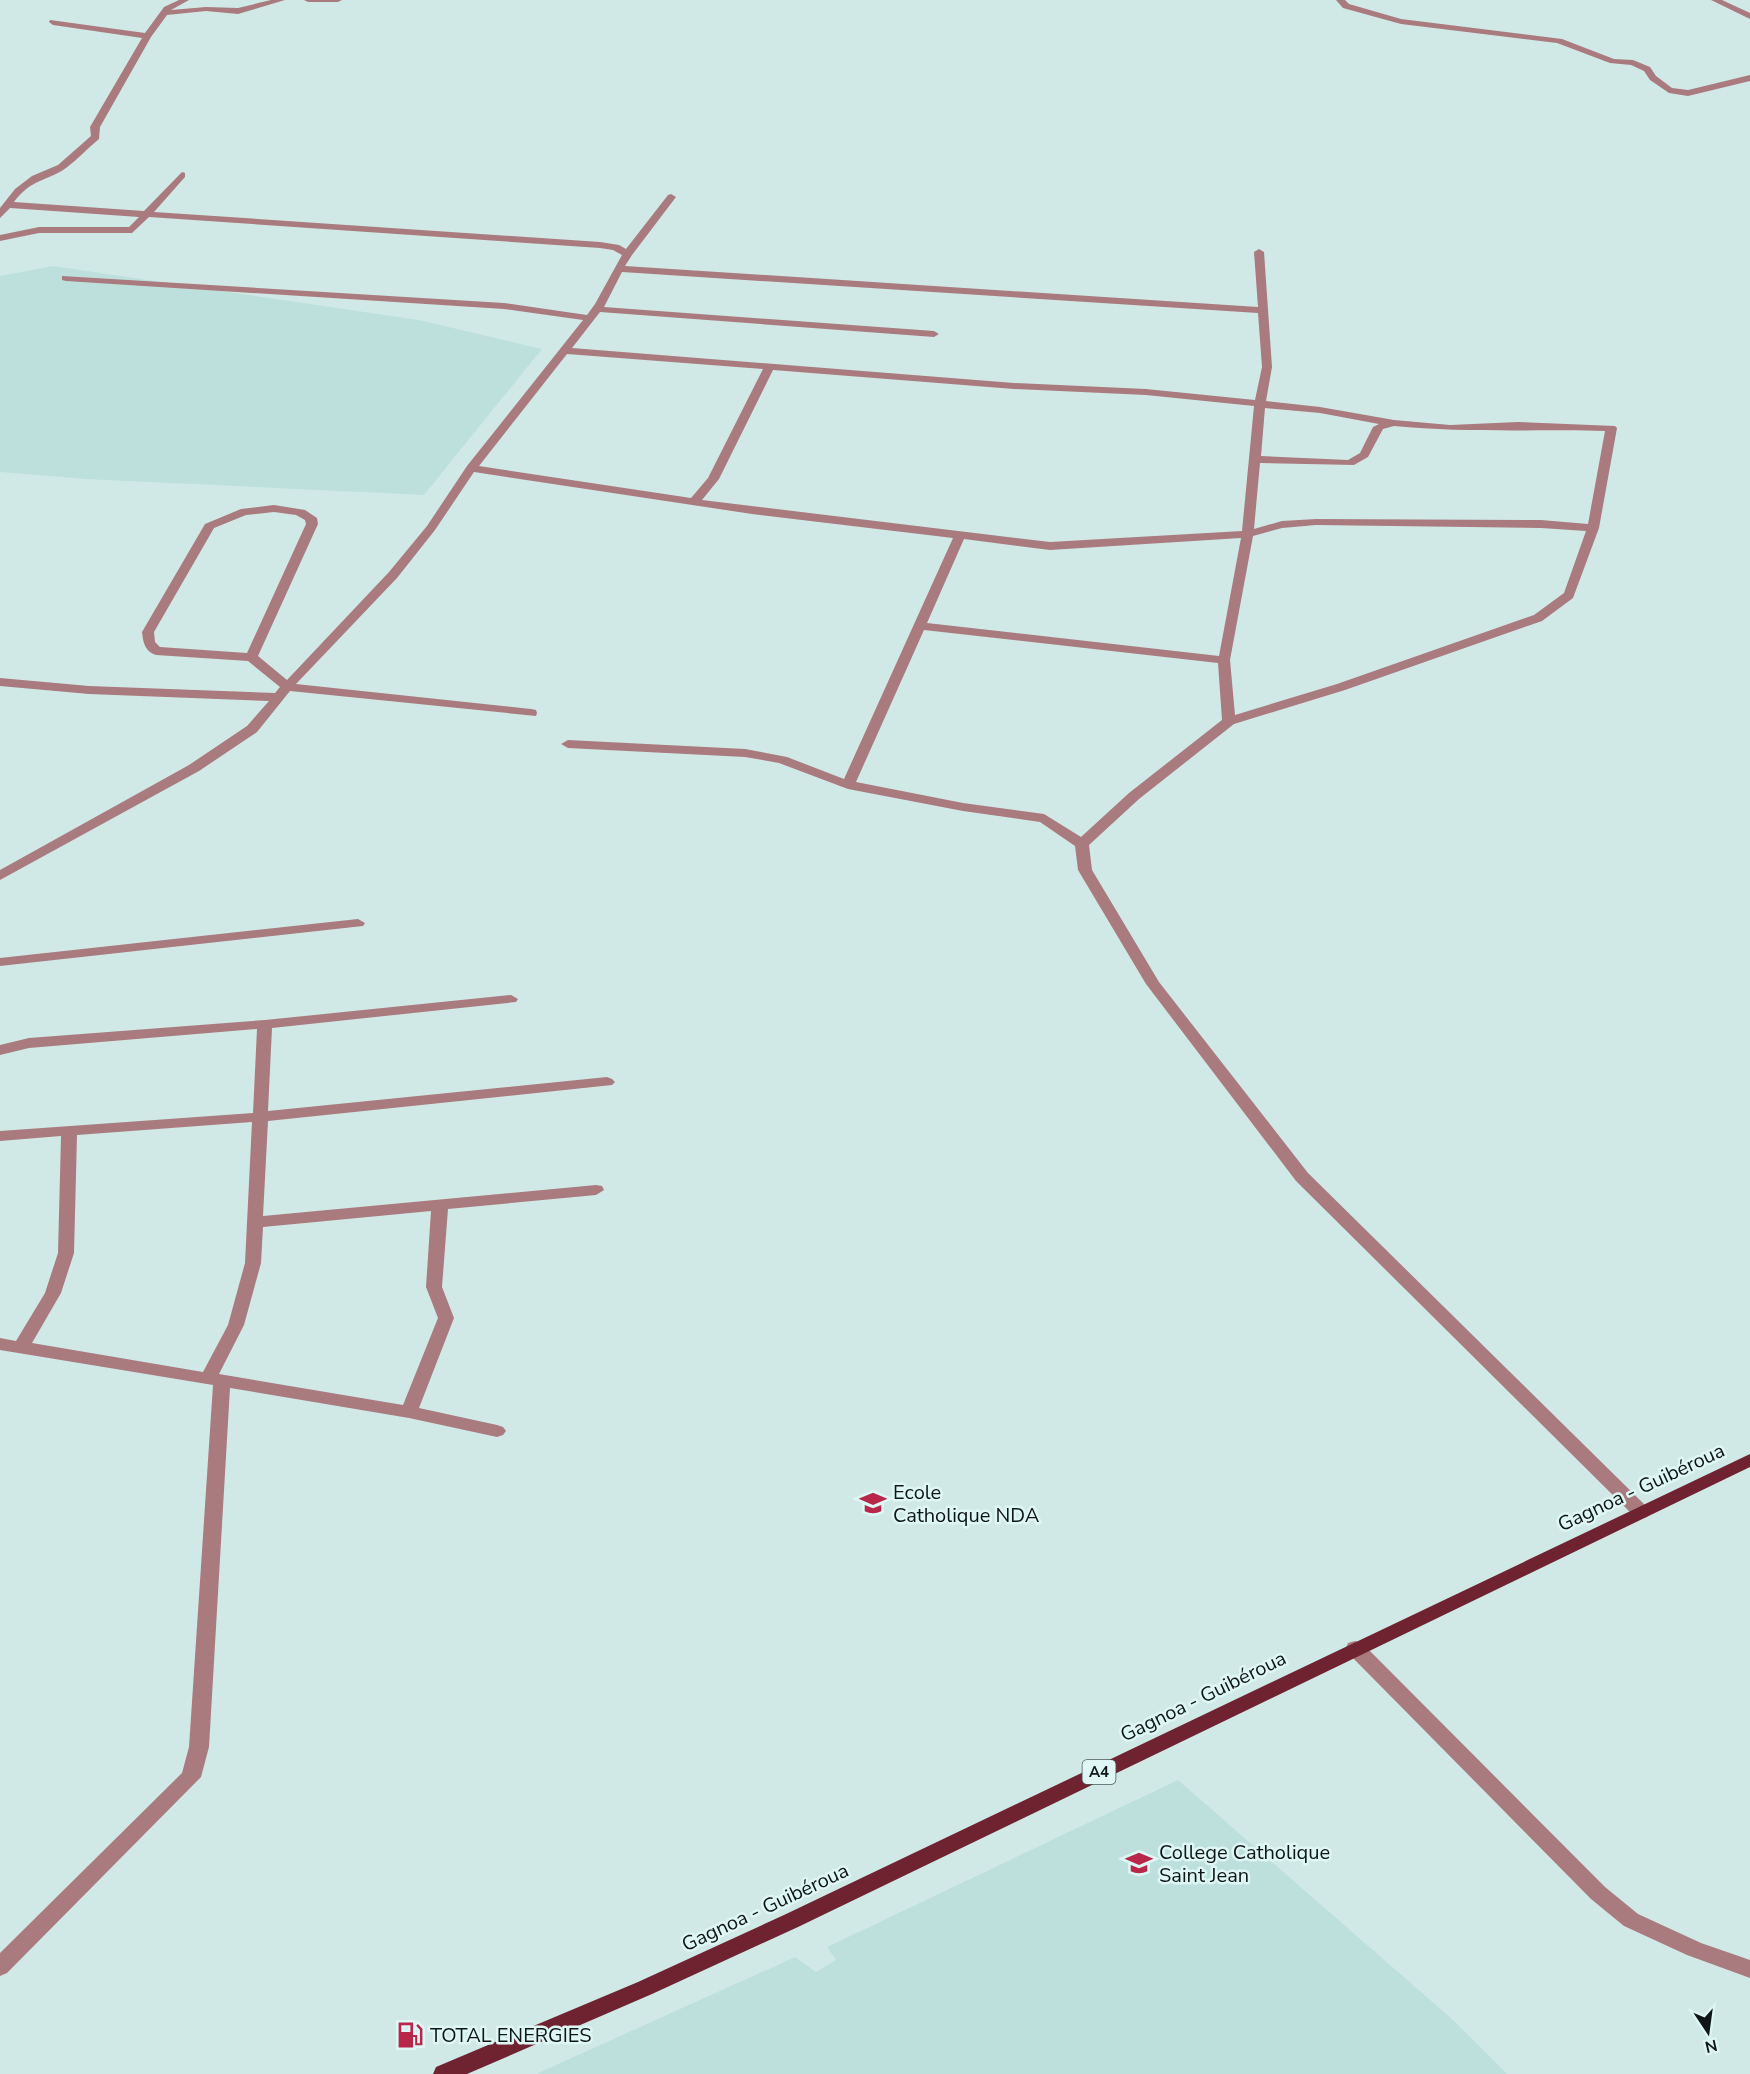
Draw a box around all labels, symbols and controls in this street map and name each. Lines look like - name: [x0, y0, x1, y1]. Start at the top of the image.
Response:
- street label: Gagnoa - Guibéroua: [1553, 1437, 1729, 1538]
- place label: Ecole Catholique NDA: [893, 1479, 1040, 1529]
- school or university icon: Ecole Catholique NDA: [858, 1488, 888, 1518]
- street label: Gagnoa - Guibéroua: [1116, 1645, 1291, 1748]
- road number: A4: [1082, 1760, 1116, 1784]
- place label: College Catholique Saint Jean: [1159, 1839, 1330, 1889]
- school or university icon: College Catholique Saint Jean: [1124, 1848, 1154, 1878]
- street label: Gagnoa - Guibéroua: [677, 1857, 853, 1958]
- north arrow: [1678, 2002, 1738, 2062]
- fuel station icon: TOTAL ENERGIES: [395, 2020, 425, 2050]
- place label: TOTAL ENERGIES: [430, 2022, 592, 2049]
- text: N: [1703, 2034, 1719, 2058]

